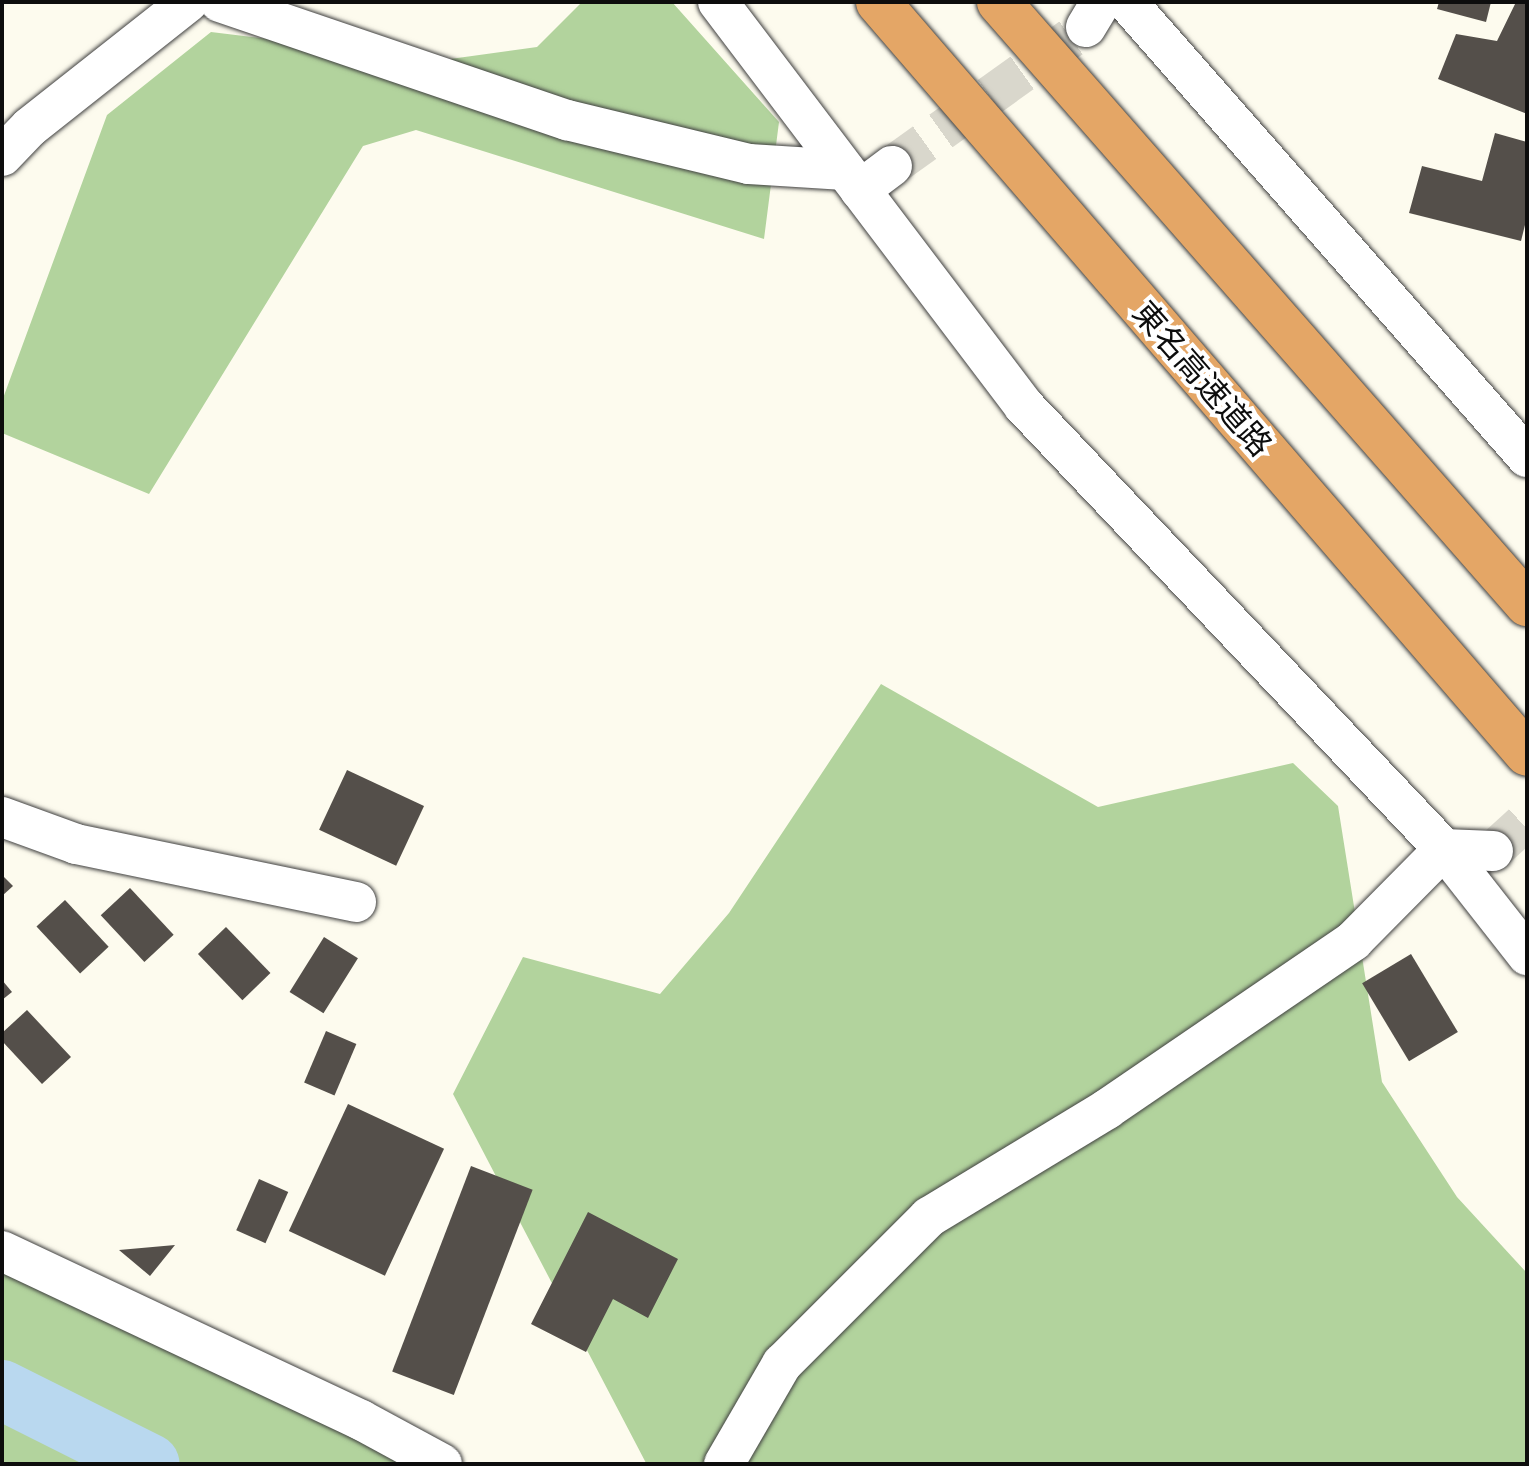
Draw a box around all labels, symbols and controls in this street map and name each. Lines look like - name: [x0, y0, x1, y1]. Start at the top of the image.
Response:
- street label: 東名高速道路: [1125, 294, 1279, 464]

